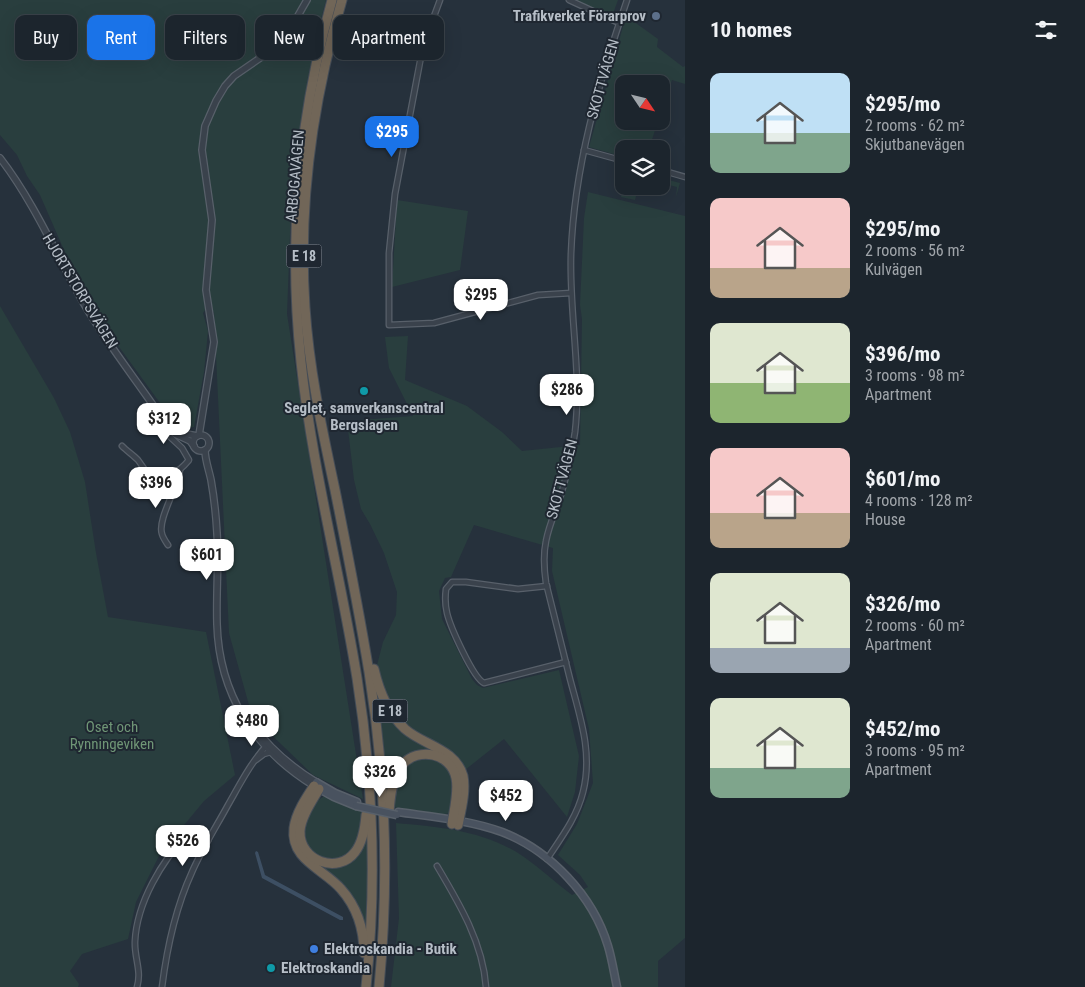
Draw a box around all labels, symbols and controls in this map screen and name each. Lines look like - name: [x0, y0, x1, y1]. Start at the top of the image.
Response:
- place label: Trafikverket Förarprov: [513, 7, 646, 25]
- marker: Trafikverket Förarprov: [650, 10, 662, 22]
- chip: Buy: [15, 15, 77, 60]
- chip: Rent: [87, 15, 155, 60]
- chip: Filters: [165, 15, 245, 60]
- chip: New: [255, 15, 323, 60]
- chip: Apartment: [333, 15, 444, 60]
- icon: filters: [1032, 16, 1060, 44]
- text: 10 homes: [710, 18, 792, 42]
- street label: SKOTTVÄGEN: [583, 37, 623, 121]
- north arrow: [615, 75, 670, 130]
- map controls: [615, 75, 670, 195]
- text: $295/mo: [865, 92, 940, 116]
- icon: home: [750, 93, 810, 153]
- pin: $295: [362, 116, 422, 158]
- text: 2 rooms · 62 m²: [865, 116, 965, 135]
- text: $295: [376, 122, 408, 141]
- street label: ARBOGAVÄGEN: [282, 129, 308, 223]
- text: Skjutbanevägen: [865, 135, 965, 154]
- button: layers: [615, 140, 670, 195]
- text: $295/mo: [865, 217, 940, 241]
- icon: home: [750, 218, 810, 278]
- street label: HJORTSTORPSVÄGEN: [39, 230, 121, 352]
- text: 2 rooms · 56 m²: [865, 241, 965, 260]
- road number: E 18: [286, 245, 322, 268]
- text: Kulvägen: [865, 260, 922, 279]
- pin: $295: [451, 278, 511, 321]
- text: $295: [465, 285, 497, 304]
- text: $396/mo: [865, 342, 940, 366]
- icon: home: [750, 343, 810, 403]
- text: 3 rooms · 98 m²: [865, 366, 965, 385]
- pin: $286: [537, 374, 597, 416]
- text: $286: [551, 380, 583, 399]
- marker: Seglet, samverkanscentral Bergslagen: [358, 385, 370, 397]
- text: Apartment: [865, 385, 932, 404]
- place label: Seglet, samverkanscentral Bergslagen: [284, 399, 444, 434]
- pin: $312: [134, 402, 194, 445]
- text: $312: [148, 409, 180, 428]
- street label: SKOTTVÄGEN: [543, 437, 581, 521]
- pin: $396: [126, 466, 186, 509]
- text: $601/mo: [865, 467, 940, 491]
- icon: home: [750, 468, 810, 528]
- text: $396: [140, 473, 172, 492]
- text: 4 rooms · 128 m²: [865, 491, 973, 510]
- text: House: [865, 510, 905, 529]
- pin: $601: [177, 538, 237, 581]
- text: $601: [191, 545, 223, 564]
- text: $326/mo: [865, 592, 940, 616]
- icon: home: [750, 593, 810, 653]
- text: 2 rooms · 60 m²: [865, 616, 965, 635]
- text: Apartment: [865, 635, 932, 654]
- road number: E 18: [372, 699, 408, 722]
- pin: $480: [222, 704, 282, 747]
- text: $480: [236, 711, 268, 730]
- text: $452/mo: [865, 717, 940, 741]
- park label: Oset och Rynningeviken: [70, 718, 154, 753]
- icon: home: [750, 718, 810, 778]
- text: 3 rooms · 95 m²: [865, 741, 965, 760]
- pin: $326: [350, 756, 410, 798]
- text: Apartment: [865, 760, 932, 779]
- text: $326: [364, 762, 396, 781]
- pin: $452: [476, 780, 536, 822]
- text: $452: [490, 786, 522, 805]
- pin: $526: [153, 824, 213, 867]
- text: $526: [167, 831, 199, 850]
- place label: Elektroskandia - Butik: [324, 940, 457, 958]
- marker: Elektroskandia - Butik: [308, 943, 320, 955]
- place label: Elektroskandia: [281, 959, 370, 977]
- marker: Elektroskandia: [265, 962, 277, 974]

